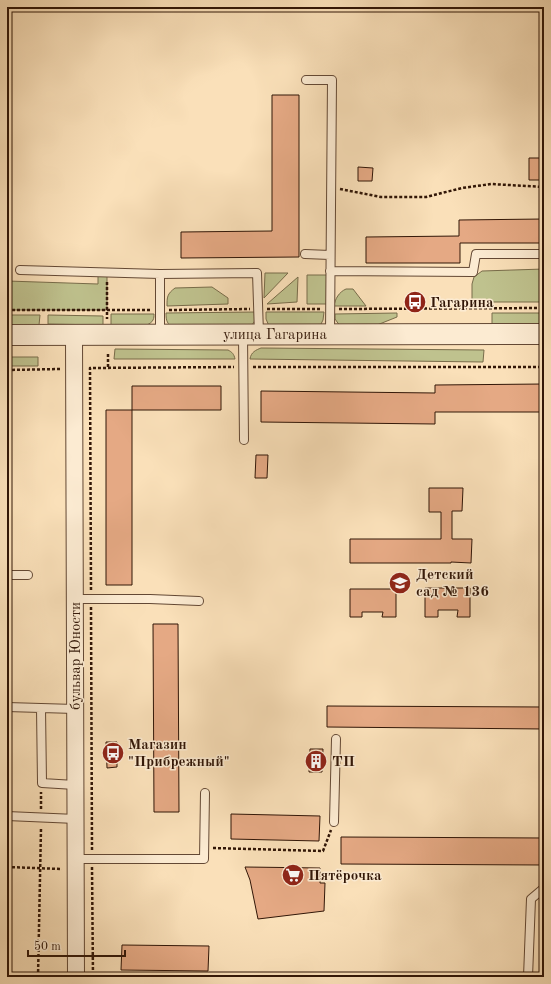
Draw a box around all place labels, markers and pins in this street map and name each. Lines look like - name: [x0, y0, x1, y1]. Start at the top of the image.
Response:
- bus stop icon: Гагарина: [402, 289, 428, 315]
- place label: Гагарина: [430, 296, 494, 311]
- place label: Детский сад № 136: [416, 568, 489, 600]
- school or university icon: Детский сад № 136: [387, 570, 413, 596]
- place label: Магазин "Прибрежный": [128, 738, 230, 770]
- bus stop icon: Магазин "Прибрежный": [100, 740, 126, 766]
- building icon: ТП: [303, 748, 329, 774]
- place label: ТП: [332, 755, 355, 770]
- supermarket icon: Пятёрочка: [280, 862, 306, 888]
- place label: Пятёрочка: [308, 869, 382, 884]

